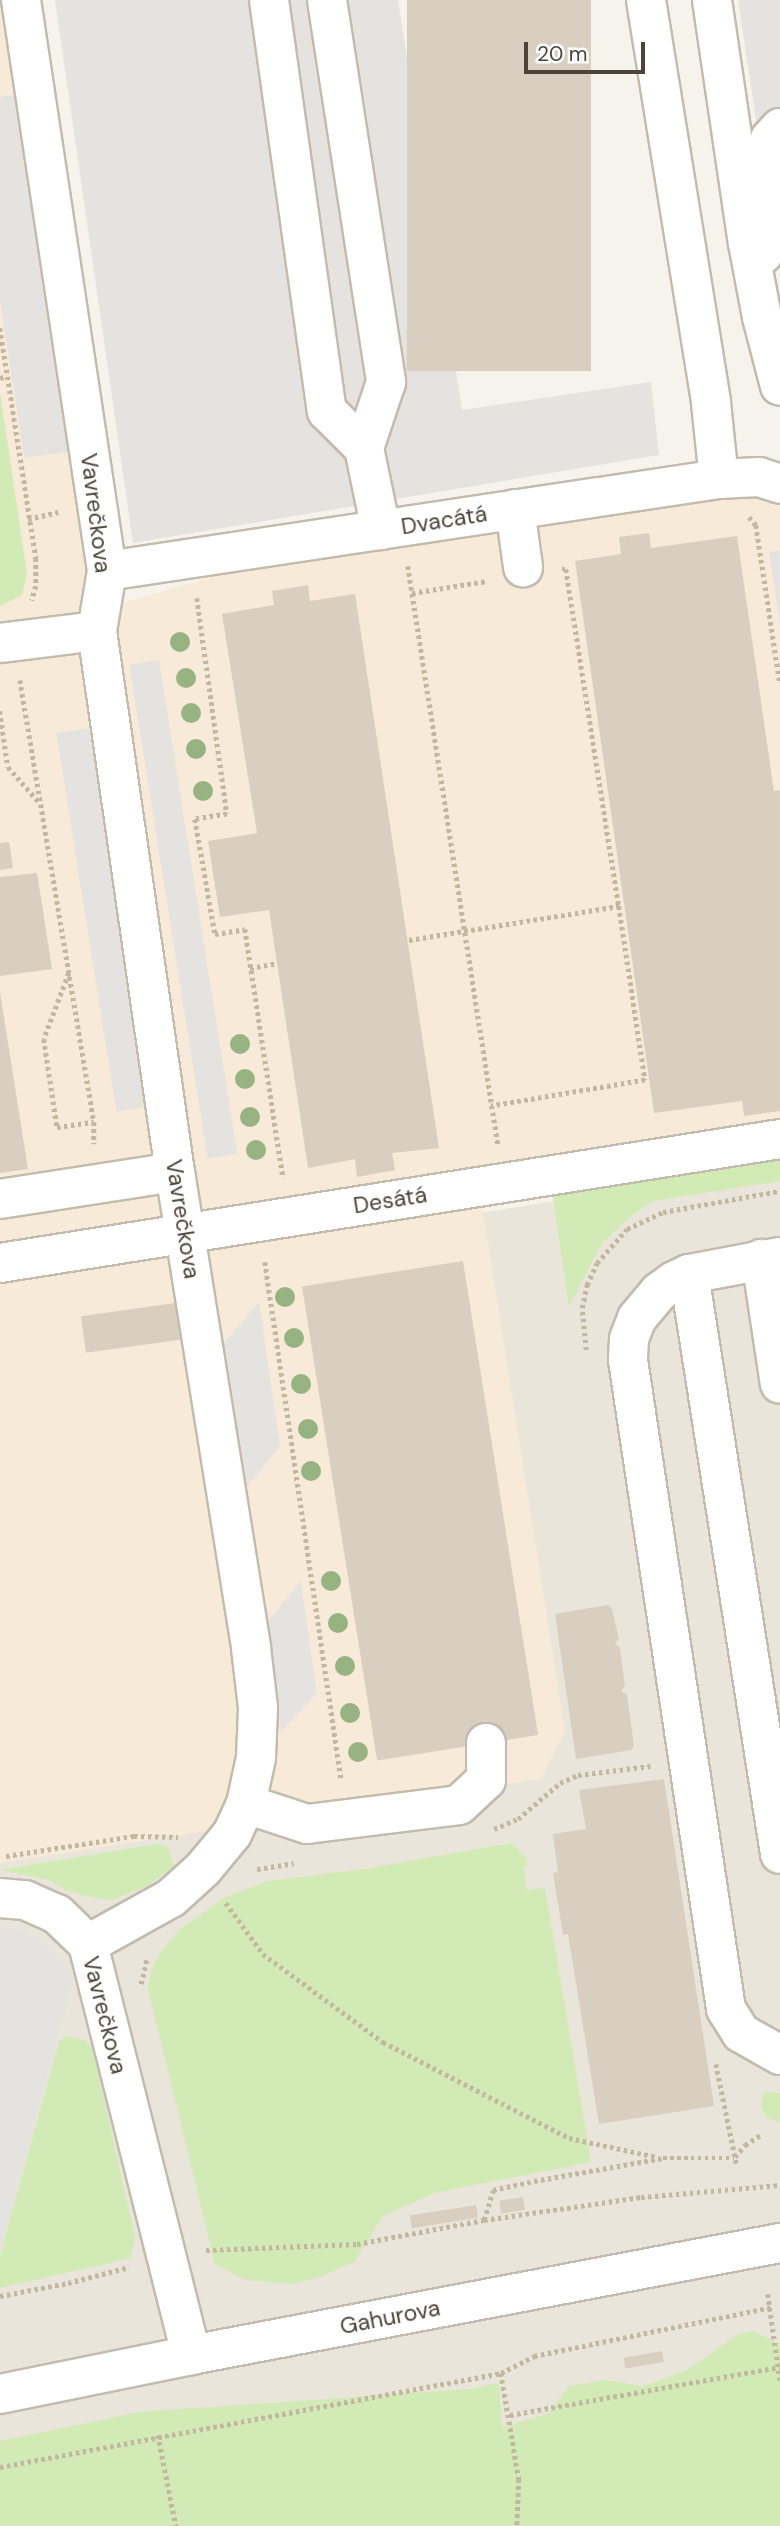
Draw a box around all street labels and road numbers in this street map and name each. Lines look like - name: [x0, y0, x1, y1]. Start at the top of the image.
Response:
- street label: Vavrečkova: [75, 452, 117, 574]
- street label: Dvacátá: [399, 500, 489, 540]
- street label: Vavrečkova: [160, 1157, 206, 1281]
- street label: Desátá: [351, 1181, 429, 1219]
- street label: Vavrečkova: [77, 1953, 133, 2077]
- street label: Gahurova: [338, 2294, 442, 2340]

